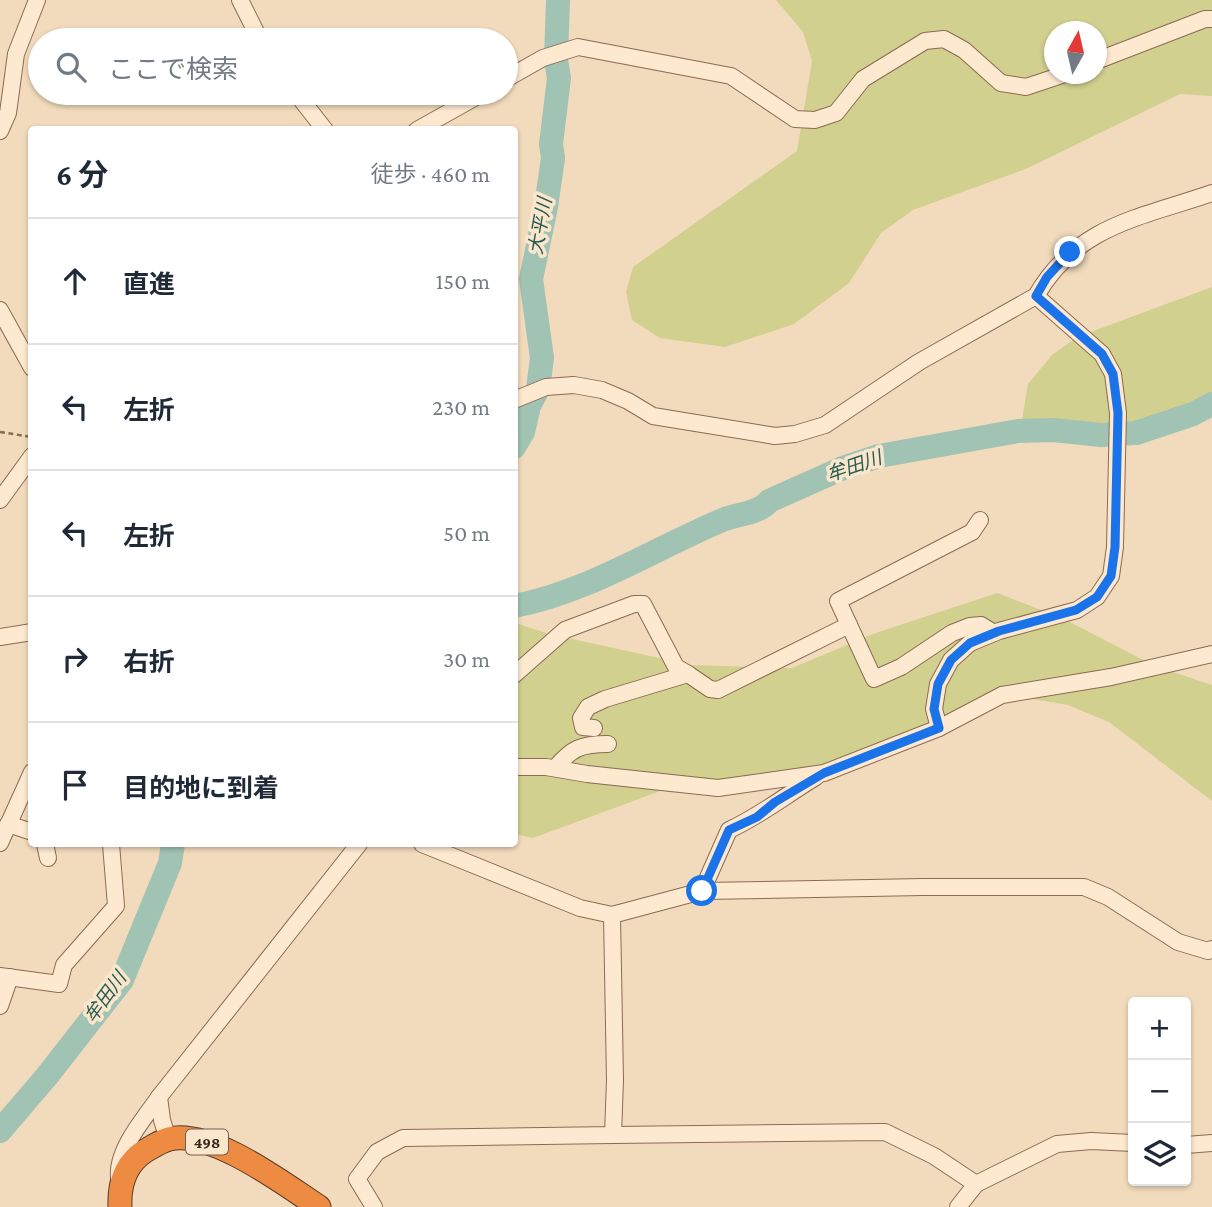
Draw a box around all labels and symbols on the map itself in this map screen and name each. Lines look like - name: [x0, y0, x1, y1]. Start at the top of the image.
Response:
- north arrow: [1044, 21, 1107, 84]
- water label: 大平川: [525, 194, 556, 256]
- route end: [1054, 236, 1085, 267]
- water label: 牟田川: [824, 446, 886, 485]
- route start: [686, 875, 717, 906]
- water label: 牟田川: [80, 966, 131, 1026]
- road number: 498: [186, 1130, 228, 1154]

